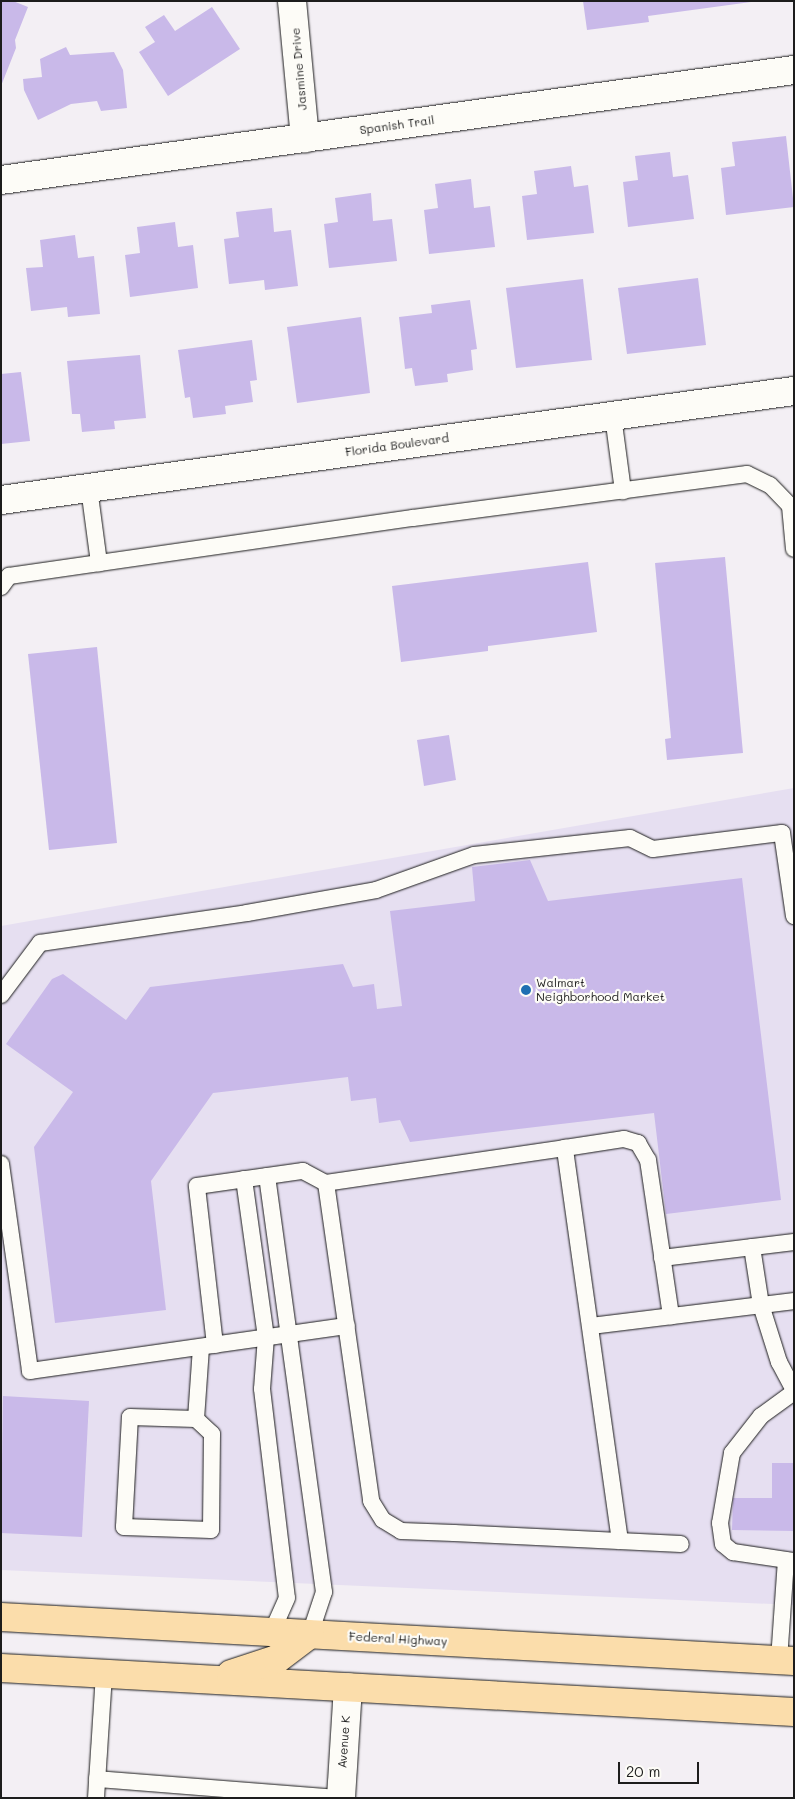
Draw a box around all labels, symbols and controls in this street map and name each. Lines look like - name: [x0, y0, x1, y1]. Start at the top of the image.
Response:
- street label: Jasmine Drive: [288, 27, 310, 111]
- street label: Spanish Trail: [359, 113, 435, 137]
- street label: Florida Boulevard: [344, 431, 450, 459]
- place label: Walmart Neighborhood Market: [536, 976, 665, 1004]
- marker: Walmart Neighborhood Market: [520, 984, 532, 996]
- street label: Federal Highway: [348, 1629, 448, 1649]
- street label: Avenue K: [335, 1715, 353, 1769]
- scale bar: [620, 1752, 701, 1784]
- text: 20 m: [626, 1761, 660, 1781]

